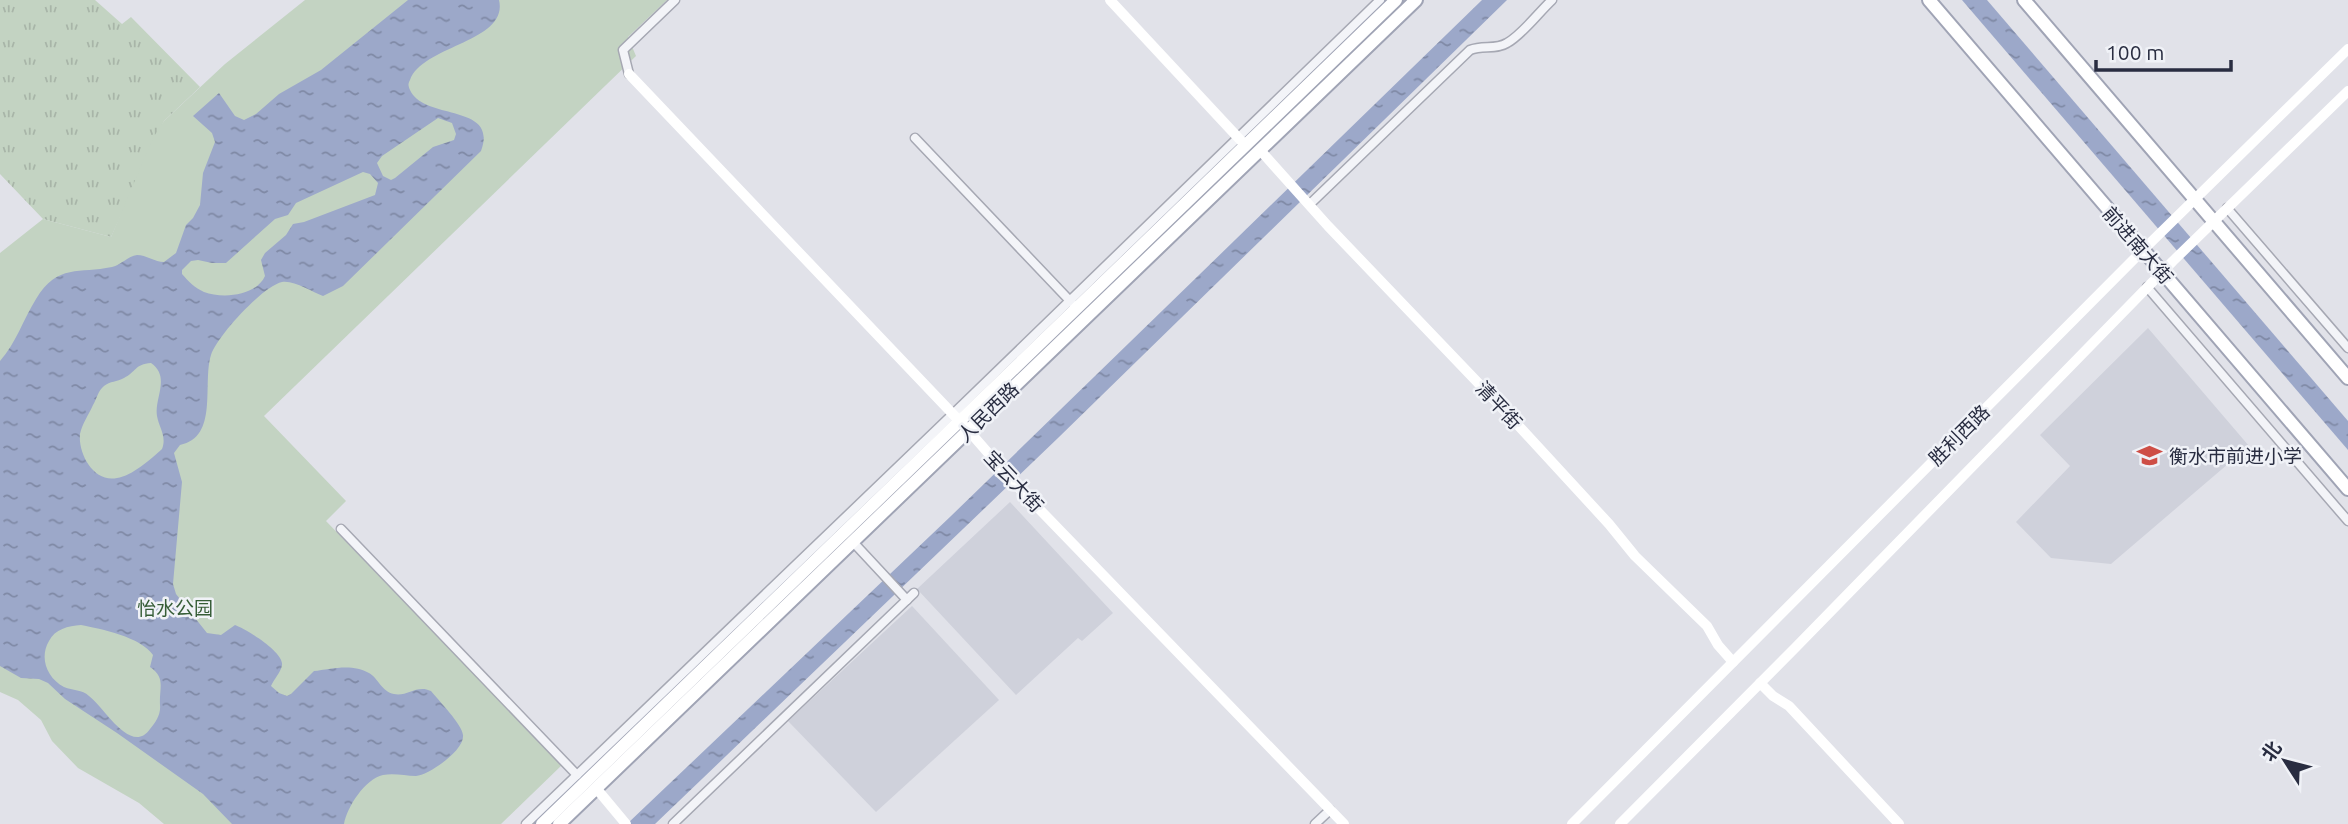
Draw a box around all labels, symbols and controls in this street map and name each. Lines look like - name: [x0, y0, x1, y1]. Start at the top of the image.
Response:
- scale bar: [2096, 28, 2231, 72]
- text: 100 m: [2106, 40, 2164, 64]
- street label: 前进南大街: [2099, 202, 2177, 288]
- street label: 清平街: [1472, 377, 1526, 433]
- street label: 人民西路: [953, 378, 1023, 446]
- street label: 胜利西路: [1924, 400, 1994, 470]
- school or university icon: 衡水市前进小学: [2135, 442, 2163, 470]
- place label: 衡水市前进小学: [2169, 445, 2302, 467]
- street label: 宝云大街: [980, 446, 1048, 516]
- park label: 怡水公园: [137, 597, 213, 619]
- north arrow: [2250, 726, 2320, 796]
- text: 北: [2257, 737, 2286, 765]

